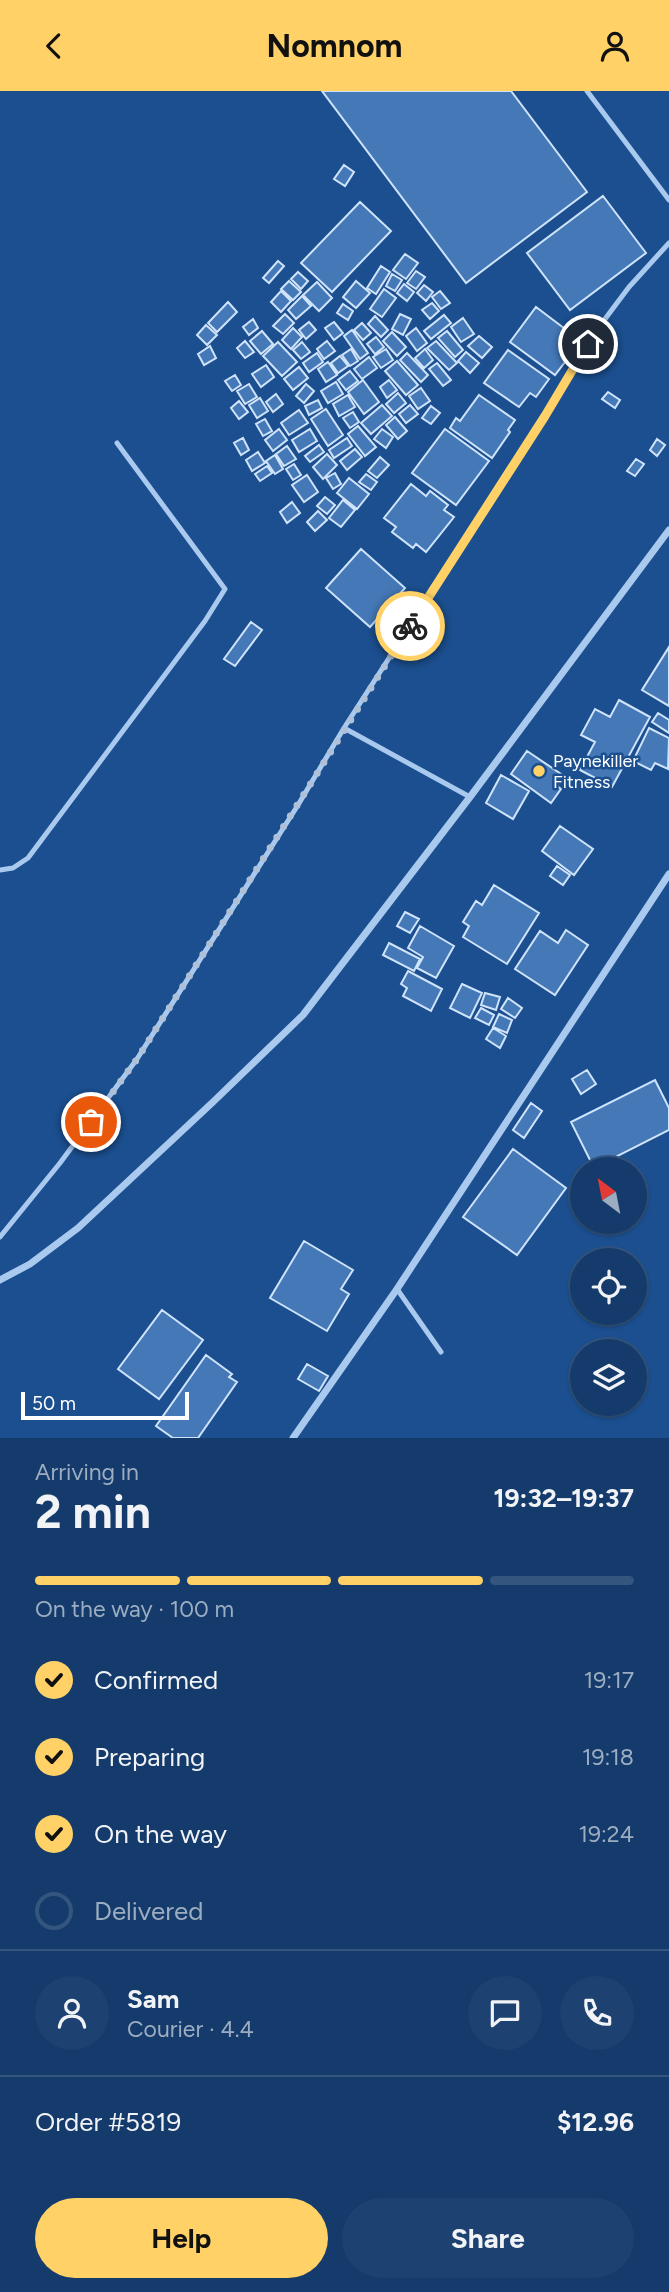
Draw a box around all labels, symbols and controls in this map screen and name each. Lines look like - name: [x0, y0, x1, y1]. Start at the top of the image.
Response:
- icon: back: [35, 27, 73, 65]
- text: Nomnom: [267, 27, 402, 65]
- icon: person: [596, 27, 634, 65]
- pin: [558, 314, 618, 374]
- icon: home: [569, 325, 607, 363]
- courier: [375, 591, 445, 661]
- icon: bike: [391, 607, 429, 645]
- place label: Paynekiller Fitness: [553, 750, 638, 793]
- marker: Paynekiller Fitness: [531, 763, 547, 779]
- pin: [61, 1092, 121, 1152]
- icon: bag: [72, 1103, 110, 1141]
- north arrow: [570, 1157, 648, 1234]
- map controls: [570, 1157, 647, 1416]
- button: locate: [570, 1248, 647, 1325]
- button: layers: [570, 1339, 647, 1416]
- scale bar: [21, 1389, 189, 1421]
- text: 50 m: [32, 1392, 76, 1415]
- text: Arriving in: [35, 1458, 139, 1486]
- text: 19:32–19:37: [494, 1482, 634, 1514]
- text: 2 min: [35, 1484, 151, 1540]
- text: On the way · 100 m: [35, 1595, 234, 1623]
- icon: check: [35, 1661, 73, 1699]
- text: Confirmed: [94, 1664, 218, 1696]
- text: 19:17: [584, 1666, 634, 1694]
- icon: check: [35, 1738, 73, 1776]
- text: Preparing: [94, 1741, 205, 1773]
- text: 19:18: [582, 1743, 634, 1771]
- icon: check: [35, 1815, 73, 1853]
- text: On the way: [94, 1818, 227, 1850]
- text: 19:24: [579, 1820, 634, 1848]
- text: Delivered: [94, 1895, 203, 1927]
- button: person: [35, 1976, 109, 2050]
- button: chat: [468, 1976, 542, 2050]
- button: phone: [560, 1976, 634, 2050]
- text: Sam: [127, 1983, 179, 2015]
- text: Courier · 4.4: [127, 2015, 254, 2043]
- text: Order #5819: [35, 2106, 181, 2138]
- text: $12.96: [557, 2106, 634, 2138]
- button: Help: [35, 2198, 328, 2278]
- button: Share: [342, 2198, 634, 2278]

